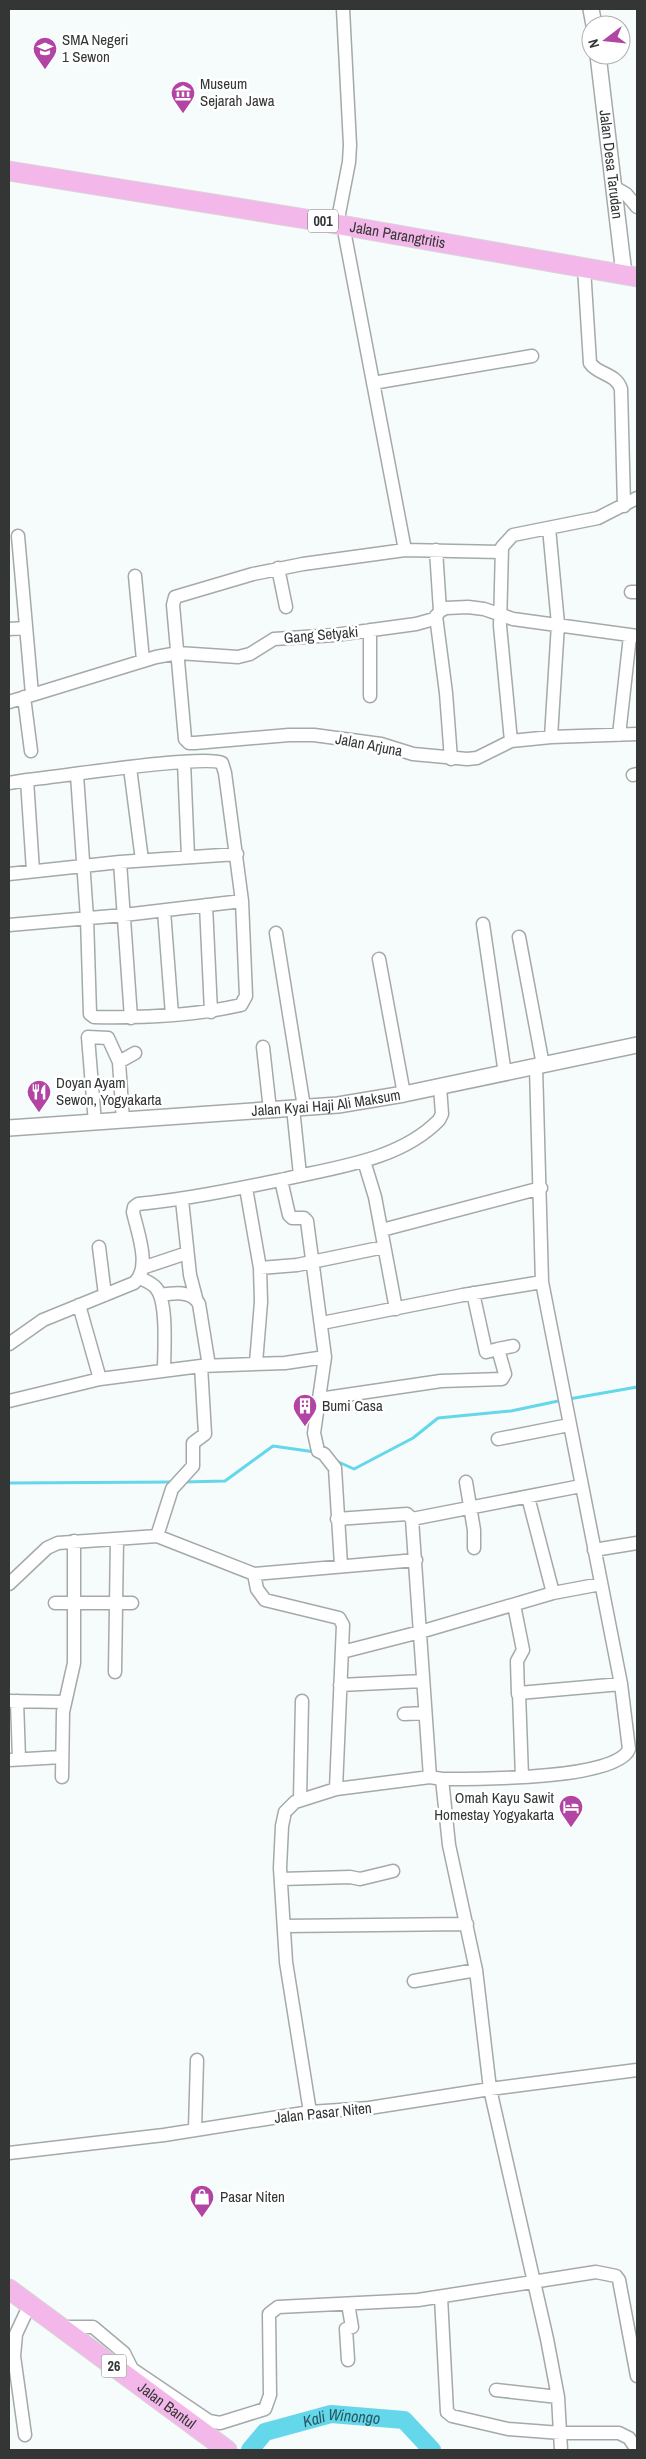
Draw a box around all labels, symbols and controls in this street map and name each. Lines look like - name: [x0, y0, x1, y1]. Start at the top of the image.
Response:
- north arrow: [581, 15, 631, 65]
- place label: SMA Negeri 1 Sewon: [62, 29, 128, 67]
- school or university icon: SMA Negeri 1 Sewon: [32, 36, 58, 70]
- text: N: [584, 37, 603, 50]
- place label: Museum Sejarah Jawa: [200, 73, 275, 111]
- museum icon: Museum Sejarah Jawa: [170, 80, 196, 114]
- street label: Jalan Desa Tarudan: [595, 109, 628, 220]
- road number: 001: [308, 210, 338, 232]
- street label: Jalan Parangtritis: [349, 216, 447, 253]
- street label: Gang Setyaki: [283, 621, 359, 648]
- street label: Jalan Arjuna: [334, 728, 404, 761]
- place label: Doyan Ayam Sewon, Yogyakarta: [56, 1072, 162, 1110]
- restaurant icon: Doyan Ayam Sewon, Yogyakarta: [26, 1079, 52, 1113]
- street label: Jalan Kyai Haji Ali Maksum: [251, 1084, 402, 1121]
- building icon: Bumi Casa: [292, 1393, 318, 1427]
- place label: Bumi Casa: [322, 1395, 383, 1416]
- place label: Omah Kayu Sawit Homestay Yogyakarta: [434, 1787, 555, 1825]
- hotel icon: Omah Kayu Sawit Homestay Yogyakarta: [558, 1794, 584, 1828]
- street label: Jalan Pasar Niten: [273, 2097, 373, 2128]
- shop icon: Pasar Niten: [189, 2184, 215, 2218]
- place label: Pasar Niten: [220, 2186, 285, 2207]
- road number: 26: [102, 2354, 126, 2378]
- street label: Jalan Bantul: [133, 2376, 200, 2434]
- water label: Kali Winongo: [300, 2403, 381, 2432]

